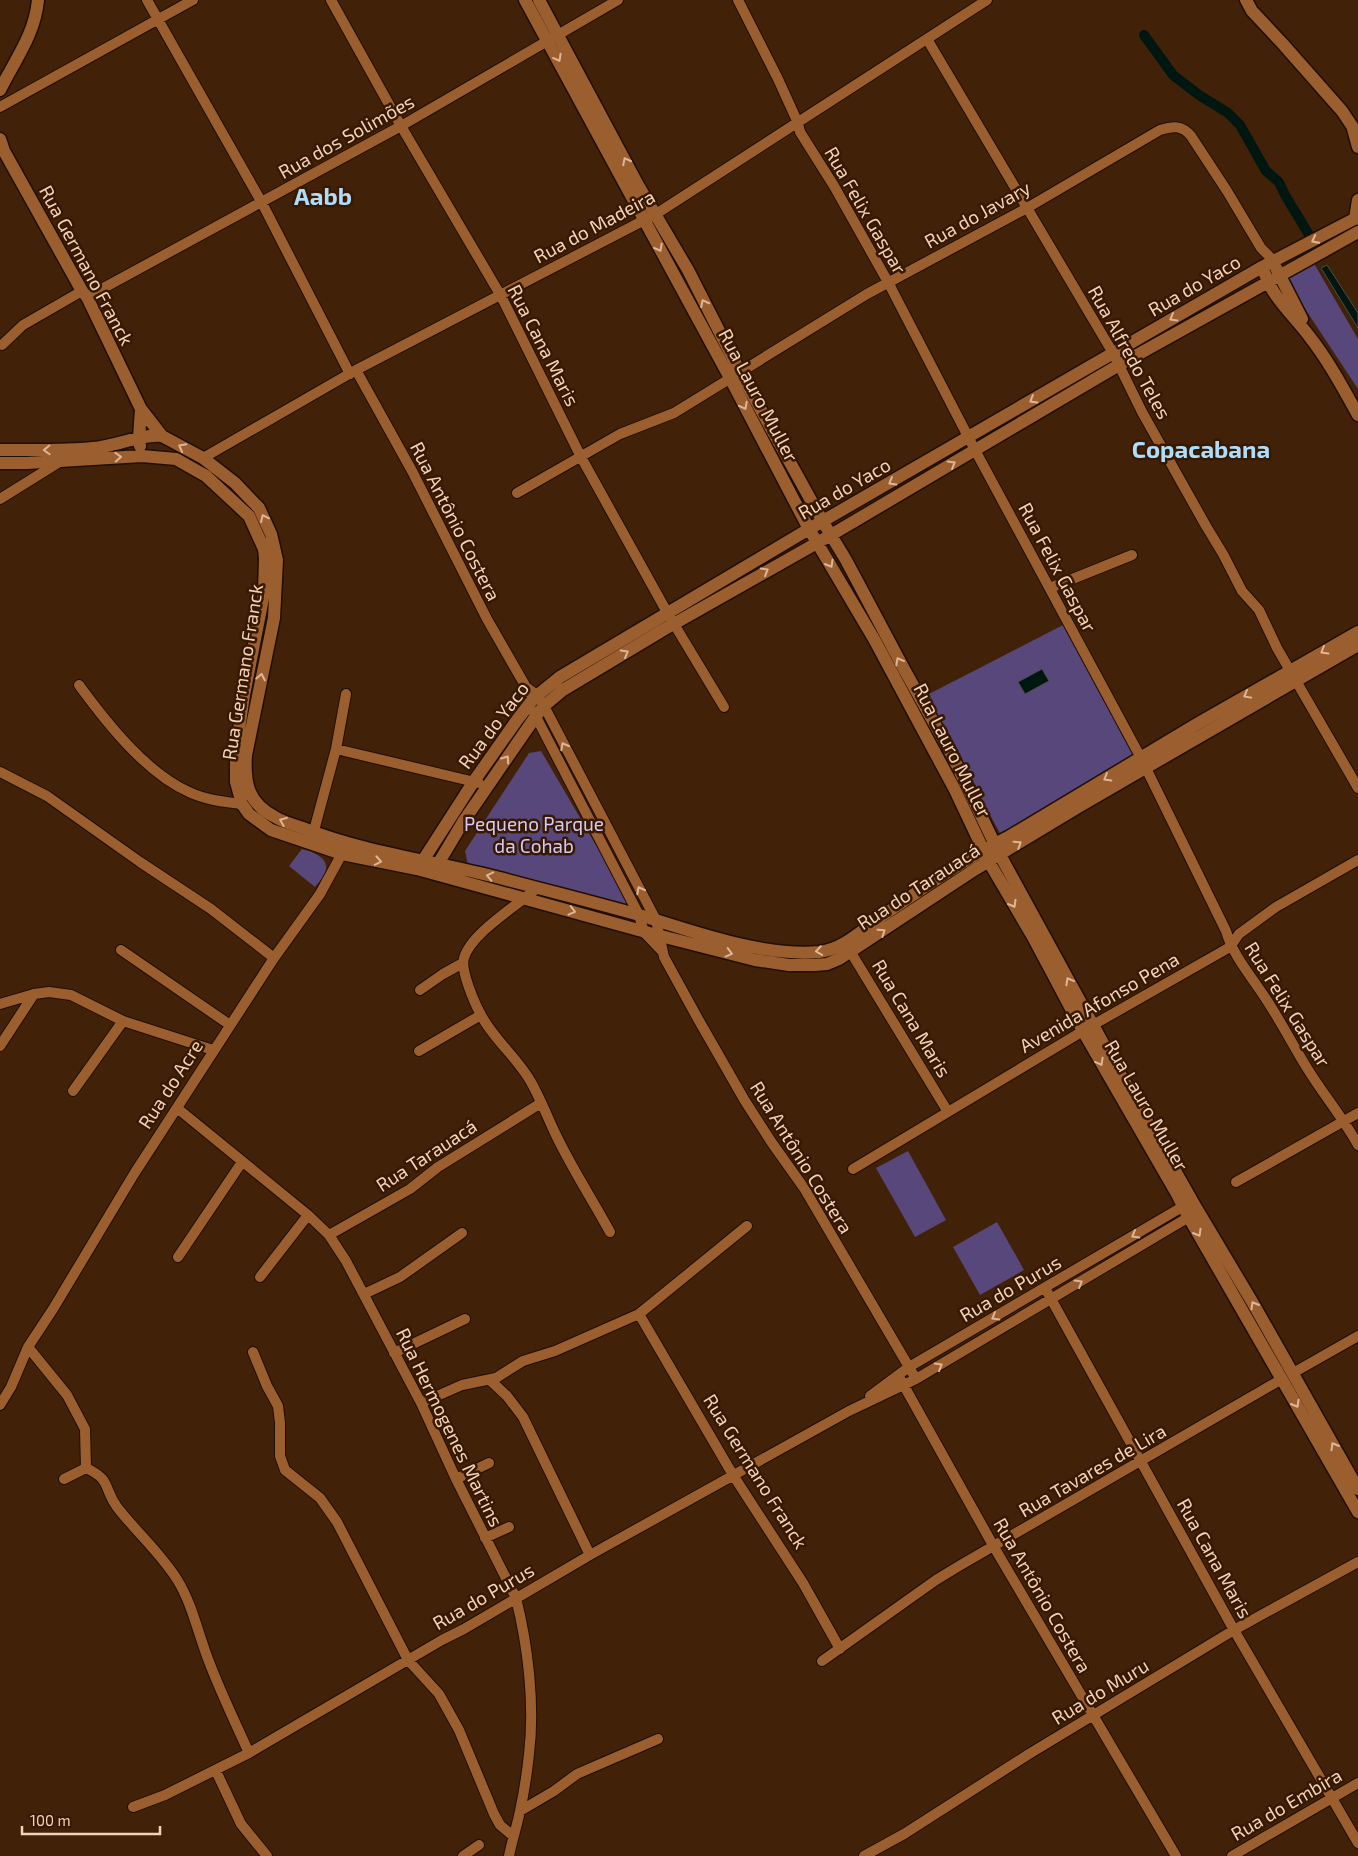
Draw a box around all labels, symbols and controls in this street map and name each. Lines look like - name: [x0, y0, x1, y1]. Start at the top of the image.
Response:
- one-way arrow: [551, 53, 561, 62]
- street label: Rua dos Solimões: [274, 89, 418, 183]
- street label: Rua Felix Gaspar: [820, 142, 912, 278]
- one-way arrow: [622, 157, 632, 166]
- street label: Rua do Javary: [920, 175, 1034, 253]
- street label: Rua Germano Franck: [35, 181, 139, 349]
- district label: Aabb: [294, 181, 352, 210]
- street label: Rua do Madeira: [529, 184, 659, 268]
- one-way arrow: [1311, 234, 1320, 244]
- one-way arrow: [653, 242, 663, 251]
- street label: Rua do Yaco: [1144, 249, 1244, 321]
- street label: Rua Cana Maris: [503, 280, 585, 410]
- street label: Rua Alfredo Teles: [1084, 281, 1176, 423]
- one-way arrow: [700, 299, 711, 308]
- one-way arrow: [1169, 312, 1178, 322]
- street label: Rua Lauro Muller: [714, 325, 804, 466]
- one-way arrow: [1029, 394, 1038, 404]
- one-way arrow: [738, 401, 748, 410]
- district label: Copacabana: [1132, 434, 1270, 463]
- street label: Rua Antônio Costera: [406, 438, 506, 604]
- one-way arrow: [179, 443, 188, 453]
- one-way arrow: [43, 445, 50, 455]
- one-way arrow: [114, 452, 122, 463]
- street label: Rua do Yaco: [794, 452, 894, 524]
- one-way arrow: [946, 461, 955, 471]
- one-way arrow: [889, 476, 898, 486]
- street label: Rua Felix Gaspar: [1014, 498, 1102, 636]
- one-way arrow: [259, 514, 270, 523]
- one-way arrow: [823, 559, 833, 568]
- one-way arrow: [760, 568, 769, 578]
- street label: Rua Germano Franck: [217, 582, 267, 762]
- one-way arrow: [1320, 645, 1329, 655]
- one-way arrow: [619, 649, 628, 659]
- one-way arrow: [895, 657, 905, 666]
- one-way arrow: [256, 672, 266, 681]
- street label: Rua do Yaco: [453, 677, 533, 773]
- street label: Rua Lauro Muller: [909, 679, 997, 821]
- one-way arrow: [1243, 689, 1252, 699]
- one-way arrow: [560, 742, 570, 751]
- one-way arrow: [500, 756, 509, 765]
- one-way arrow: [1104, 772, 1113, 782]
- park label: Pequeno Parque da Cohab: [464, 812, 604, 857]
- one-way arrow: [279, 816, 288, 827]
- street label: Rua do Tarauacá: [852, 838, 984, 934]
- one-way arrow: [1012, 840, 1021, 850]
- one-way arrow: [373, 856, 382, 866]
- one-way arrow: [486, 871, 495, 882]
- one-way arrow: [636, 886, 646, 895]
- one-way arrow: [1007, 898, 1017, 907]
- one-way arrow: [568, 905, 577, 916]
- one-way arrow: [876, 929, 885, 939]
- street label: Rua Felix Gaspar: [1240, 937, 1336, 1071]
- one-way arrow: [815, 945, 823, 956]
- one-way arrow: [725, 947, 734, 958]
- street label: Avenida Afonso Pena: [1015, 947, 1183, 1057]
- street label: Rua Cana Maris: [868, 955, 956, 1081]
- one-way arrow: [1065, 978, 1075, 987]
- street label: Rua do Acre: [133, 1035, 207, 1133]
- street label: Rua Lauro Muller: [1100, 1035, 1194, 1175]
- one-way arrow: [1093, 1056, 1103, 1065]
- street label: Rua Antônio Costera: [746, 1077, 858, 1237]
- street label: Rua Tarauacá: [371, 1114, 481, 1196]
- one-way arrow: [1191, 1228, 1201, 1237]
- one-way arrow: [1132, 1229, 1141, 1239]
- street label: Rua do Purus: [955, 1250, 1065, 1326]
- one-way arrow: [1074, 1279, 1083, 1289]
- one-way arrow: [1250, 1301, 1260, 1310]
- one-way arrow: [991, 1311, 1000, 1321]
- street label: Rua Hermogenes Martins: [392, 1324, 508, 1530]
- one-way arrow: [934, 1362, 943, 1372]
- street label: Rua Germano Franck: [699, 1389, 813, 1553]
- one-way arrow: [1290, 1399, 1300, 1408]
- street label: Rua Tavares de Lira: [1014, 1418, 1170, 1522]
- one-way arrow: [1330, 1443, 1340, 1452]
- street label: Rua Cana Maris: [1173, 1494, 1257, 1622]
- street label: Rua Antônio Costera: [989, 1513, 1097, 1677]
- street label: Rua do Purus: [428, 1558, 538, 1634]
- street label: Rua do Muru: [1047, 1653, 1153, 1729]
- street label: Rua do Embira: [1227, 1763, 1345, 1845]
- scale bar: [22, 1804, 160, 1836]
- text: 100 m: [30, 1811, 71, 1829]

